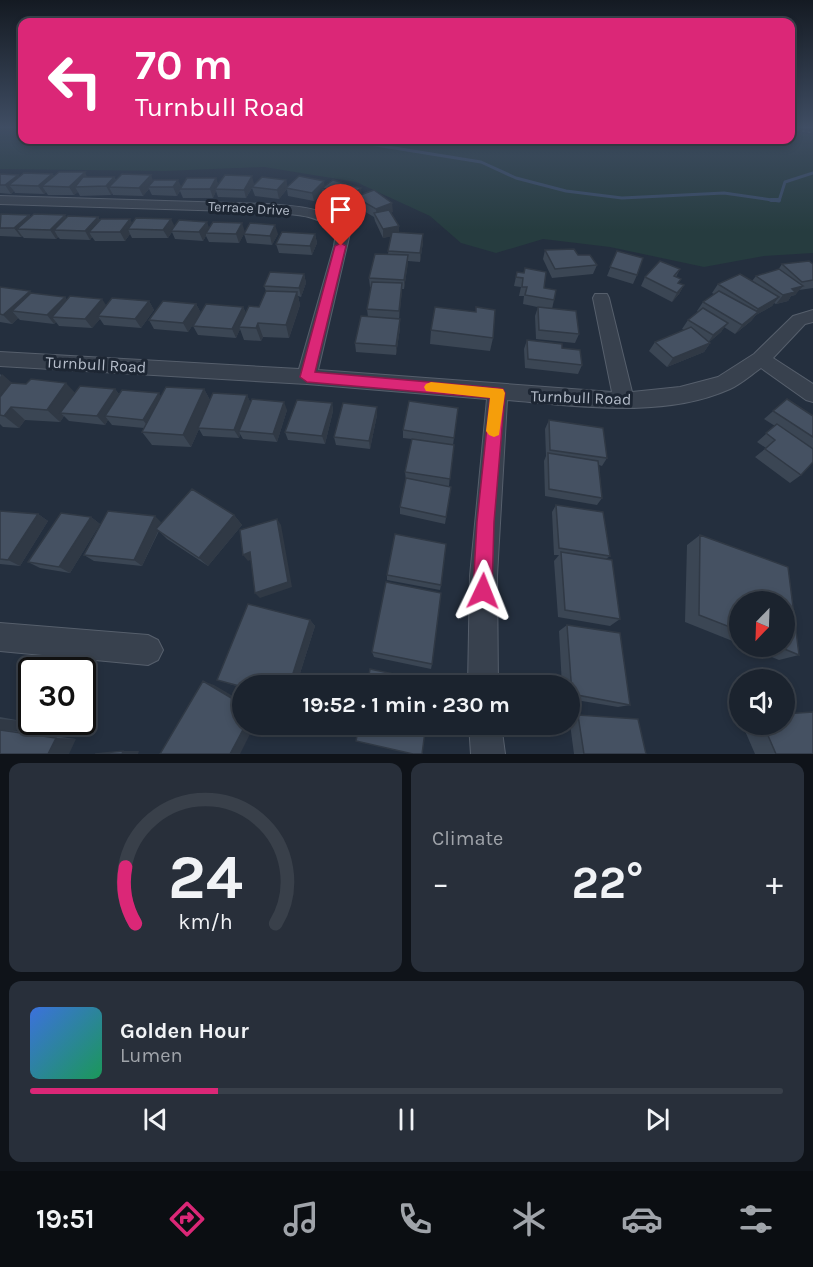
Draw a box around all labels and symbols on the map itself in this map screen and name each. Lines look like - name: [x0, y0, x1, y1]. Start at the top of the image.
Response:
- pin: [315, 184, 366, 246]
- street label: Terrace Drive: [208, 198, 290, 219]
- street label: Turnbull Road: [45, 352, 147, 377]
- street label: Turnbull Road: [530, 386, 632, 409]
- position arrow: [451, 559, 515, 623]
- north arrow: [729, 591, 795, 657]
- speed limit sign: 30: [18, 657, 96, 735]

